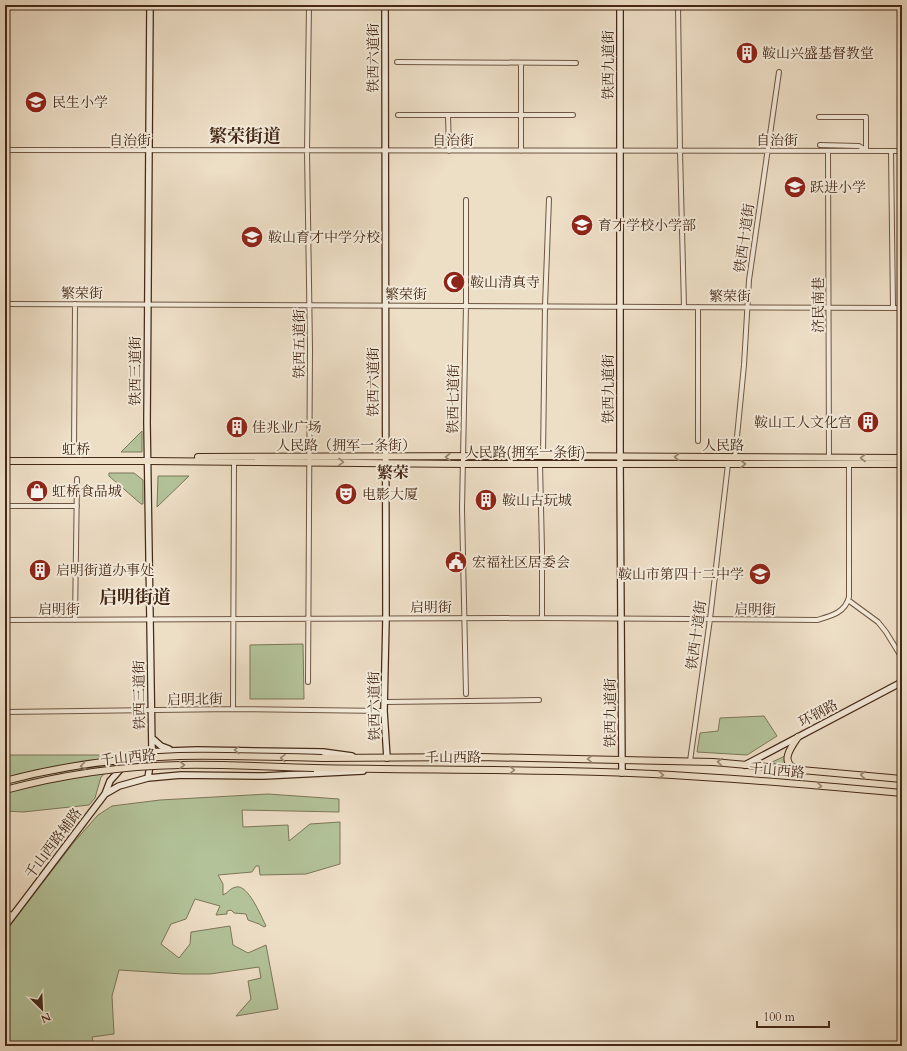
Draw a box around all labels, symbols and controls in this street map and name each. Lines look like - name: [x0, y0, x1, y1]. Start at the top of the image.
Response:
- street label: 铁西六道街: [364, 23, 383, 93]
- street label: 铁西九道街: [599, 30, 618, 100]
- building icon: 鞍山兴盛基督教堂: [734, 40, 760, 66]
- place label: 鞍山兴盛基督教堂: [762, 44, 874, 63]
- school or university icon: 民生小学: [23, 89, 49, 115]
- place label: 民生小学: [52, 93, 108, 112]
- district label: 繁荣街道: [209, 124, 281, 149]
- street label: 自治街: [109, 131, 151, 150]
- street label: 自治街: [432, 131, 474, 150]
- street label: 自治街: [756, 131, 798, 150]
- school or university icon: 跃进小学: [782, 174, 808, 200]
- place label: 跃进小学: [810, 178, 866, 197]
- street label: 铁西十道街: [730, 202, 759, 274]
- school or university icon: 育才学校小学部: [569, 212, 595, 238]
- place label: 育才学校小学部: [598, 216, 696, 235]
- school or university icon: 鞍山育才中学分校: [239, 224, 265, 250]
- place label: 鞍山育才中学分校: [268, 228, 380, 247]
- mosque icon: 鞍山清真寺: [441, 269, 467, 295]
- place label: 鞍山清真寺: [470, 273, 540, 292]
- street label: 济民南巷: [809, 277, 828, 333]
- street label: 繁荣街: [61, 284, 103, 303]
- street label: 繁荣街: [385, 285, 427, 304]
- street label: 繁荣街: [709, 287, 751, 306]
- street label: 铁西五道街: [290, 309, 309, 379]
- street label: 铁西三道街: [126, 336, 145, 406]
- street label: 铁西六道街: [364, 347, 383, 417]
- street label: 铁西九道街: [599, 354, 618, 424]
- street label: 铁西七道街: [443, 364, 464, 434]
- building icon: 鞍山工人文化宫: [855, 409, 881, 435]
- place label: 鞍山工人文化宫: [754, 413, 852, 432]
- building icon: 佳兆业广场: [224, 414, 250, 440]
- place label: 佳兆业广场: [252, 418, 322, 437]
- street label: 人民路（拥军一条街）: [276, 436, 416, 455]
- street label: 人民路: [702, 436, 744, 455]
- street label: 虹桥: [62, 440, 90, 459]
- street label: 人民路(拥军一条街): [465, 443, 585, 462]
- one-way arrow: [445, 453, 451, 461]
- one-way arrow: [674, 453, 680, 461]
- one-way arrow: [860, 454, 866, 462]
- one-way arrow: [338, 458, 344, 467]
- one-way arrow: [740, 460, 746, 468]
- district label: 繁荣: [377, 462, 409, 484]
- shop icon: 虹桥食品城: [24, 478, 50, 504]
- theatre icon: 电影大厦: [333, 481, 359, 507]
- place label: 虹桥食品城: [52, 482, 122, 501]
- place label: 电影大厦: [362, 485, 418, 504]
- building icon: 鞍山古玩城: [473, 487, 499, 513]
- place label: 鞍山古玩城: [502, 491, 572, 510]
- public building icon: 宏福社区居委会: [443, 549, 469, 575]
- place label: 宏福社区居委会: [472, 553, 570, 572]
- building icon: 启明街道办事处: [27, 557, 53, 583]
- place label: 启明街道办事处: [56, 561, 154, 580]
- school or university icon: 鞍山市第四十二中学: [747, 561, 773, 587]
- place label: 鞍山市第四十二中学: [618, 565, 744, 584]
- district label: 启明街道: [99, 585, 171, 610]
- street label: 启明街: [410, 598, 452, 617]
- street label: 铁西十道街: [682, 599, 711, 671]
- street label: 启明街: [38, 600, 80, 619]
- street label: 启明街: [734, 600, 776, 619]
- street label: 铁西三道街: [129, 660, 150, 730]
- street label: 铁西六道街: [364, 671, 385, 741]
- street label: 铁西九道街: [601, 678, 620, 748]
- street label: 启明北街: [167, 690, 223, 709]
- street label: 环钢路: [795, 695, 841, 732]
- street label: 千山西路: [99, 745, 157, 770]
- one-way arrow: [234, 746, 240, 755]
- street label: 千山西路: [425, 748, 481, 767]
- one-way arrow: [280, 754, 286, 762]
- one-way arrow: [587, 755, 593, 763]
- one-way arrow: [717, 758, 723, 767]
- street label: 千山西路: [748, 759, 806, 782]
- one-way arrow: [80, 761, 87, 770]
- one-way arrow: [179, 761, 185, 769]
- one-way arrow: [509, 766, 515, 774]
- one-way arrow: [658, 771, 664, 779]
- one-way arrow: [860, 771, 866, 780]
- one-way arrow: [816, 781, 822, 790]
- street label: 千山西路辅路: [21, 804, 86, 883]
- north arrow: [22, 989, 62, 1029]
- scale bar: [757, 1003, 829, 1029]
- text: N: [38, 1009, 53, 1027]
- text: 100 m: [763, 1009, 796, 1025]

